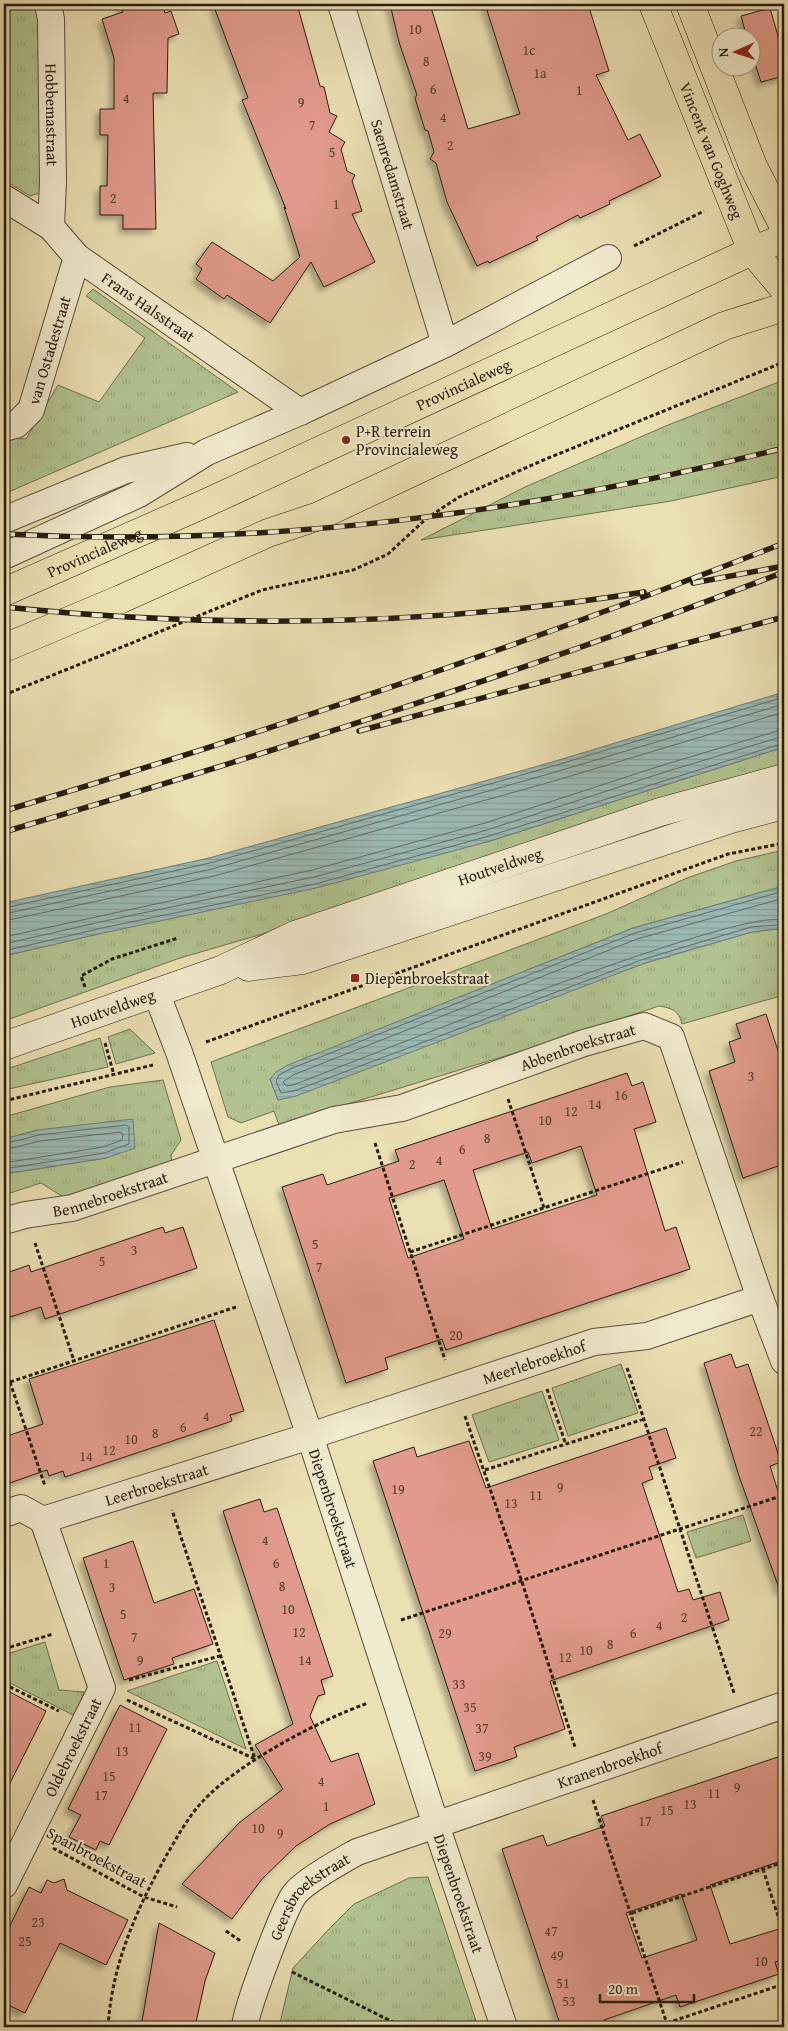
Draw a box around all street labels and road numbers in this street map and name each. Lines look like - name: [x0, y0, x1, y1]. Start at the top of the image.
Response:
- street label: Hobbemastraat: [40, 63, 65, 167]
- street label: Vincent van Goghweg: [674, 79, 750, 223]
- street label: Saenredamstraat: [365, 116, 421, 233]
- street label: Frans Halsstraat: [97, 266, 200, 348]
- street label: van Ostadestraat: [21, 293, 77, 407]
- street label: Provincialeweg: [412, 352, 515, 417]
- street label: Provincialeweg: [43, 521, 146, 584]
- street label: Houtveldweg: [454, 841, 545, 891]
- street label: Houtveldweg: [67, 982, 158, 1034]
- street label: Abbenbroekstraat: [517, 1017, 639, 1077]
- street label: Bennebroekstraat: [51, 1165, 171, 1223]
- street label: Meerlebroekhof: [479, 1333, 591, 1390]
- street label: Diepenbroekstraat: [303, 1445, 364, 1572]
- street label: Leerbroekstraat: [102, 1457, 211, 1512]
- street label: Oldebroekstraat: [38, 1693, 108, 1801]
- street label: Kranenbroekhof: [554, 1735, 667, 1794]
- street label: Spanbroekstraat: [43, 1820, 152, 1894]
- street label: Diepenbroekstraat: [428, 1830, 490, 1957]
- street label: Geersbroekstraat: [263, 1846, 354, 1944]

